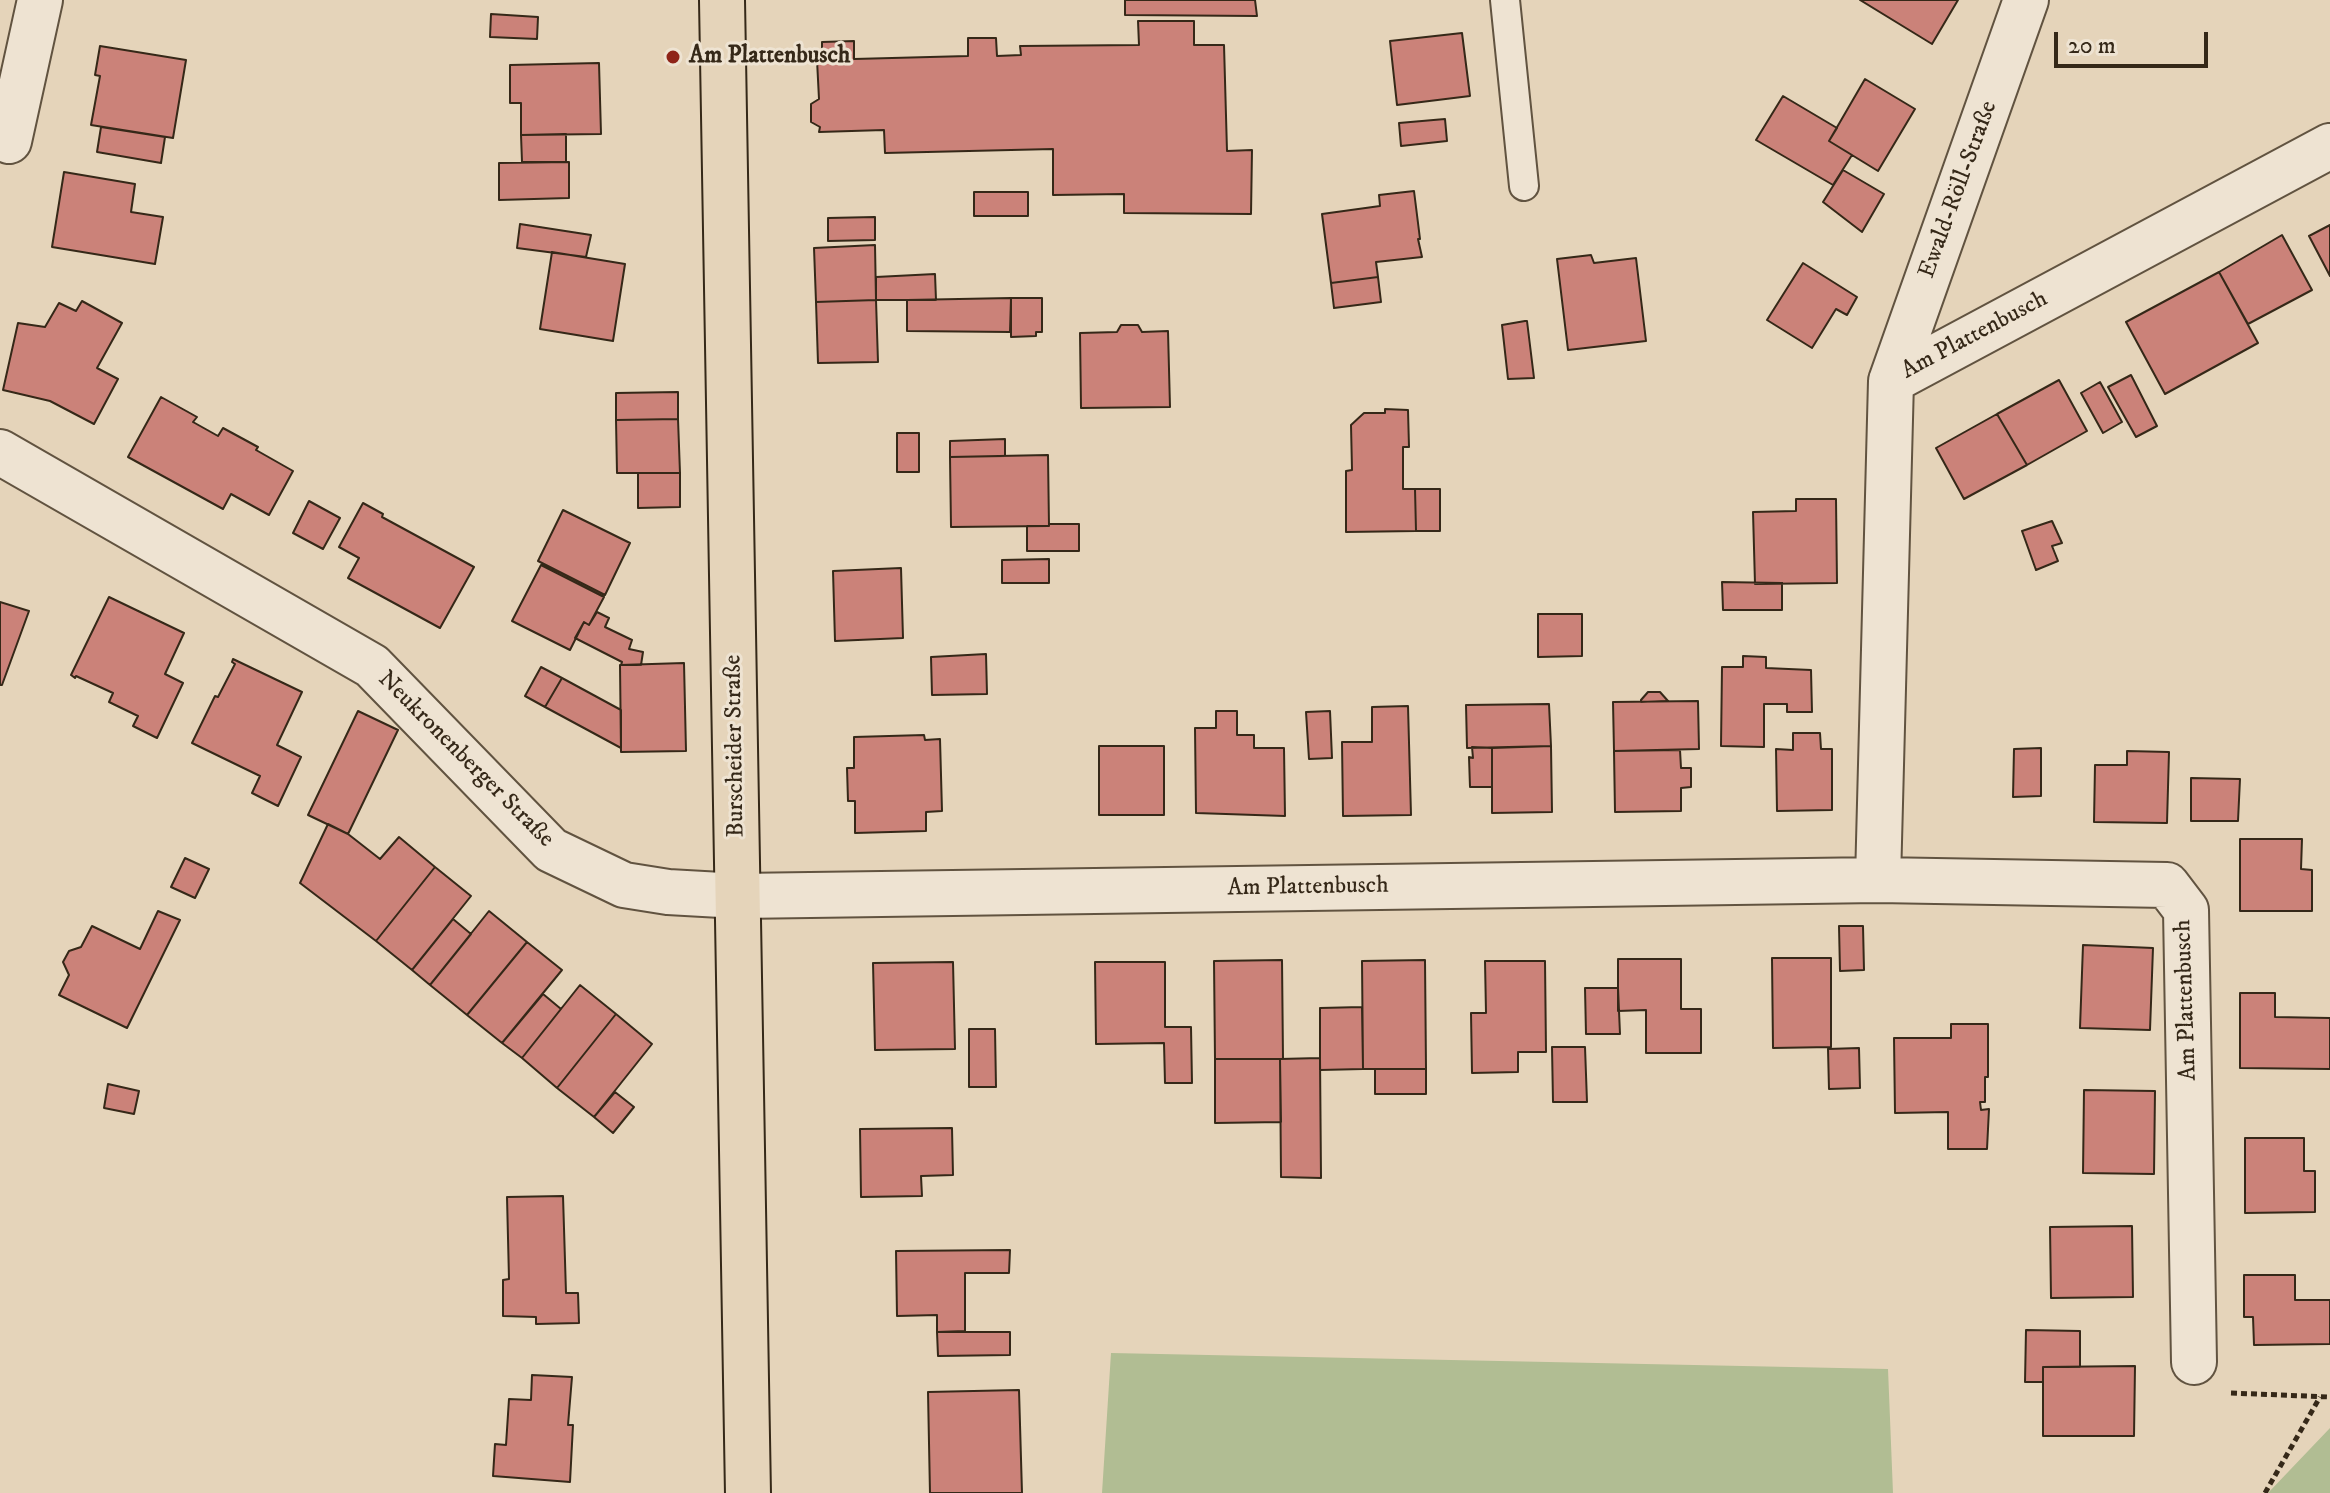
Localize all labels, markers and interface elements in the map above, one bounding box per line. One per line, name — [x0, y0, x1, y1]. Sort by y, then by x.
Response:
scale bar — [2058, 16, 2212, 66]
text: 20 m — [2068, 31, 2116, 61]
place label: Am Plattenbusch — [689, 43, 850, 71]
marker: Am Plattenbusch — [664, 48, 682, 66]
street label: Ewald-Röll-Straße — [1914, 97, 2004, 283]
street label: Am Plattenbusch — [1897, 285, 2053, 387]
street label: Burscheider Straße — [720, 655, 752, 837]
street label: Neukronenberger Straße — [371, 666, 559, 854]
street label: Am Plattenbusch — [1227, 872, 1389, 904]
street label: Am Plattenbusch — [2170, 919, 2204, 1081]

